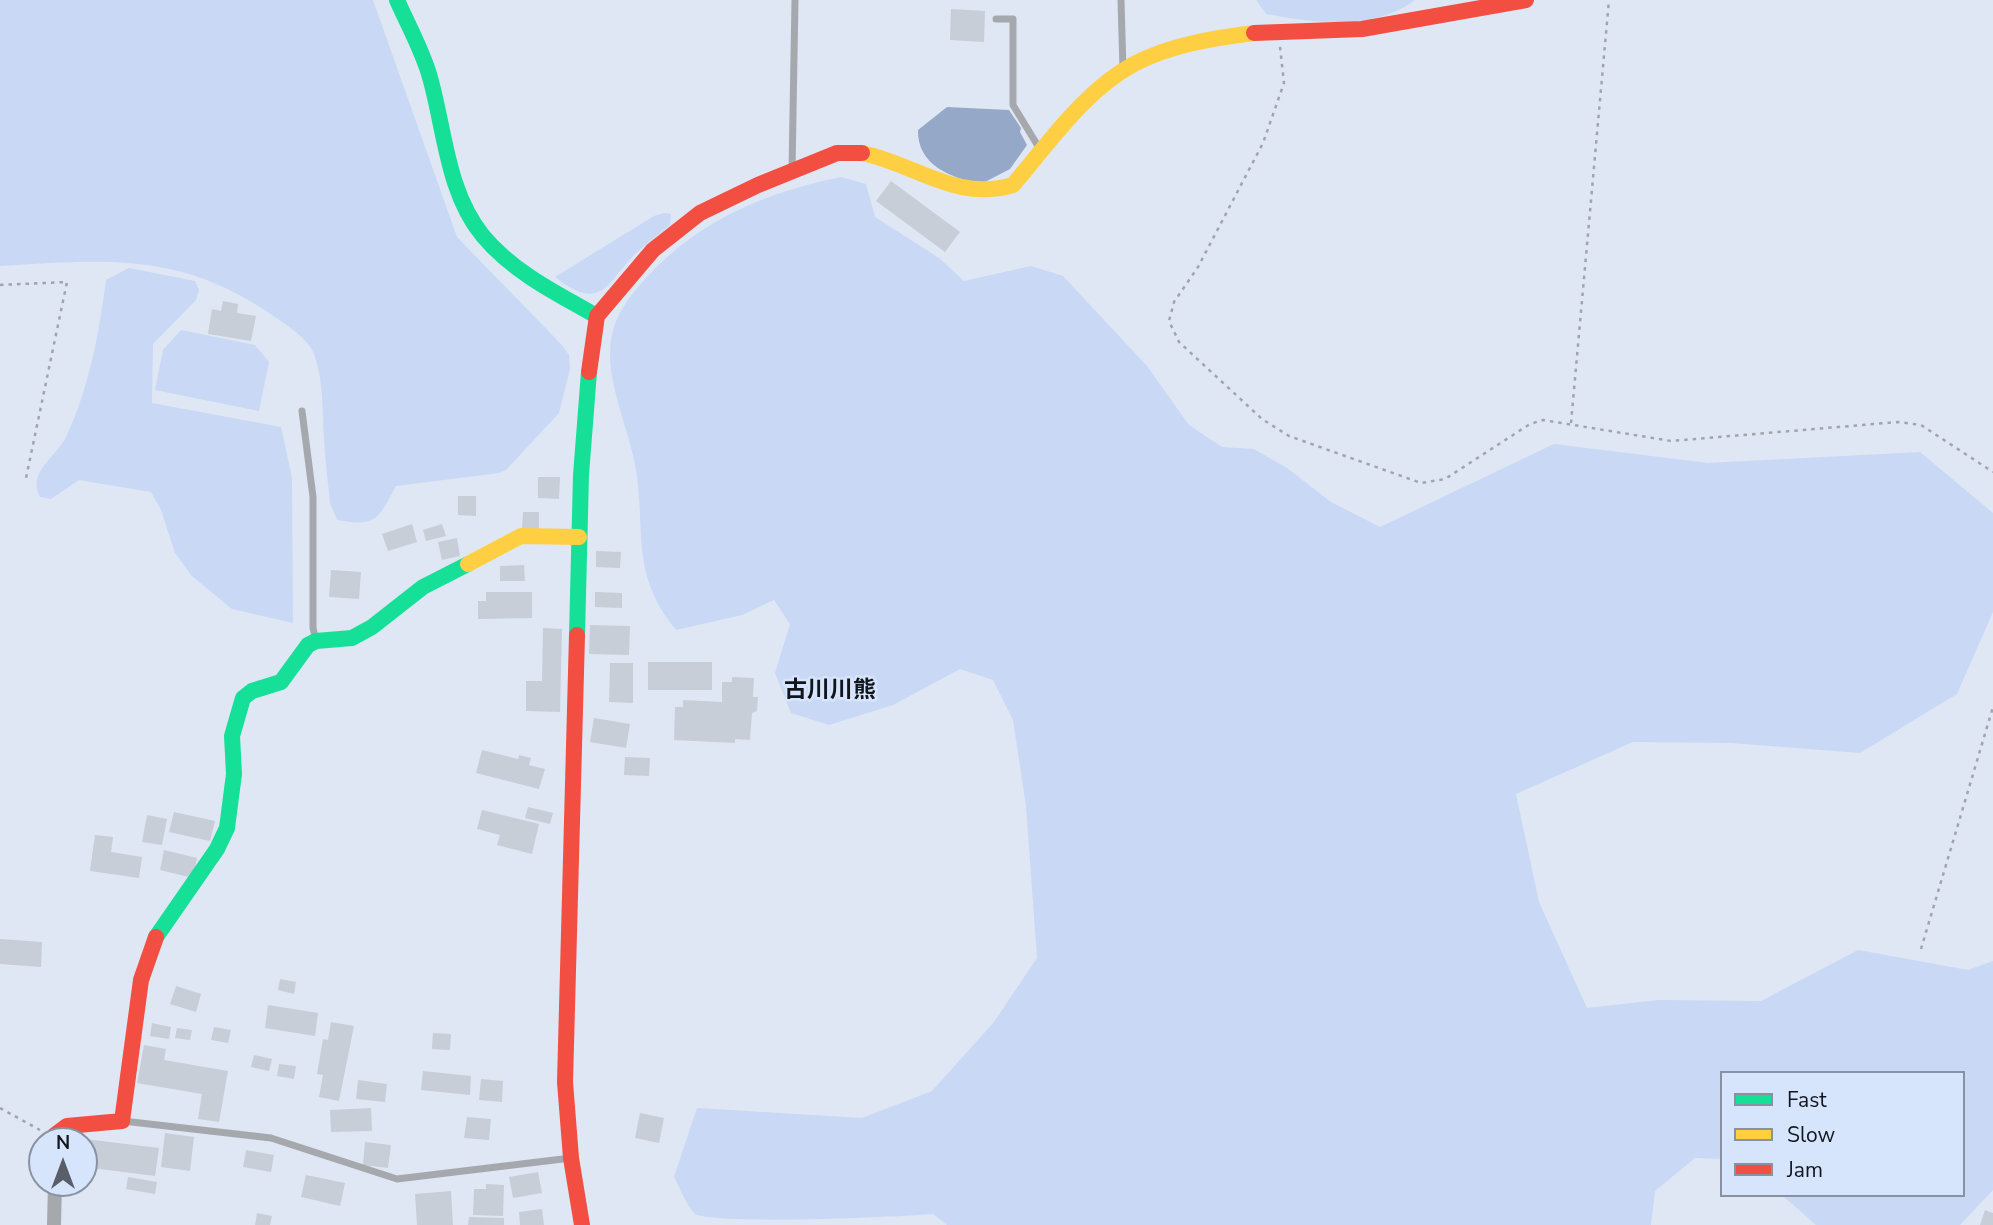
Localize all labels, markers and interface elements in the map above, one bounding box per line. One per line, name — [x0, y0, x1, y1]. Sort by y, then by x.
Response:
district label: 古川川熊 — [784, 677, 876, 705]
legend — [1720, 1071, 1965, 1197]
text: Fast — [1787, 1086, 1827, 1114]
text: Slow — [1787, 1121, 1835, 1149]
north arrow — [28, 1127, 98, 1197]
text: N — [56, 1130, 70, 1156]
text: Jam — [1787, 1156, 1823, 1184]

